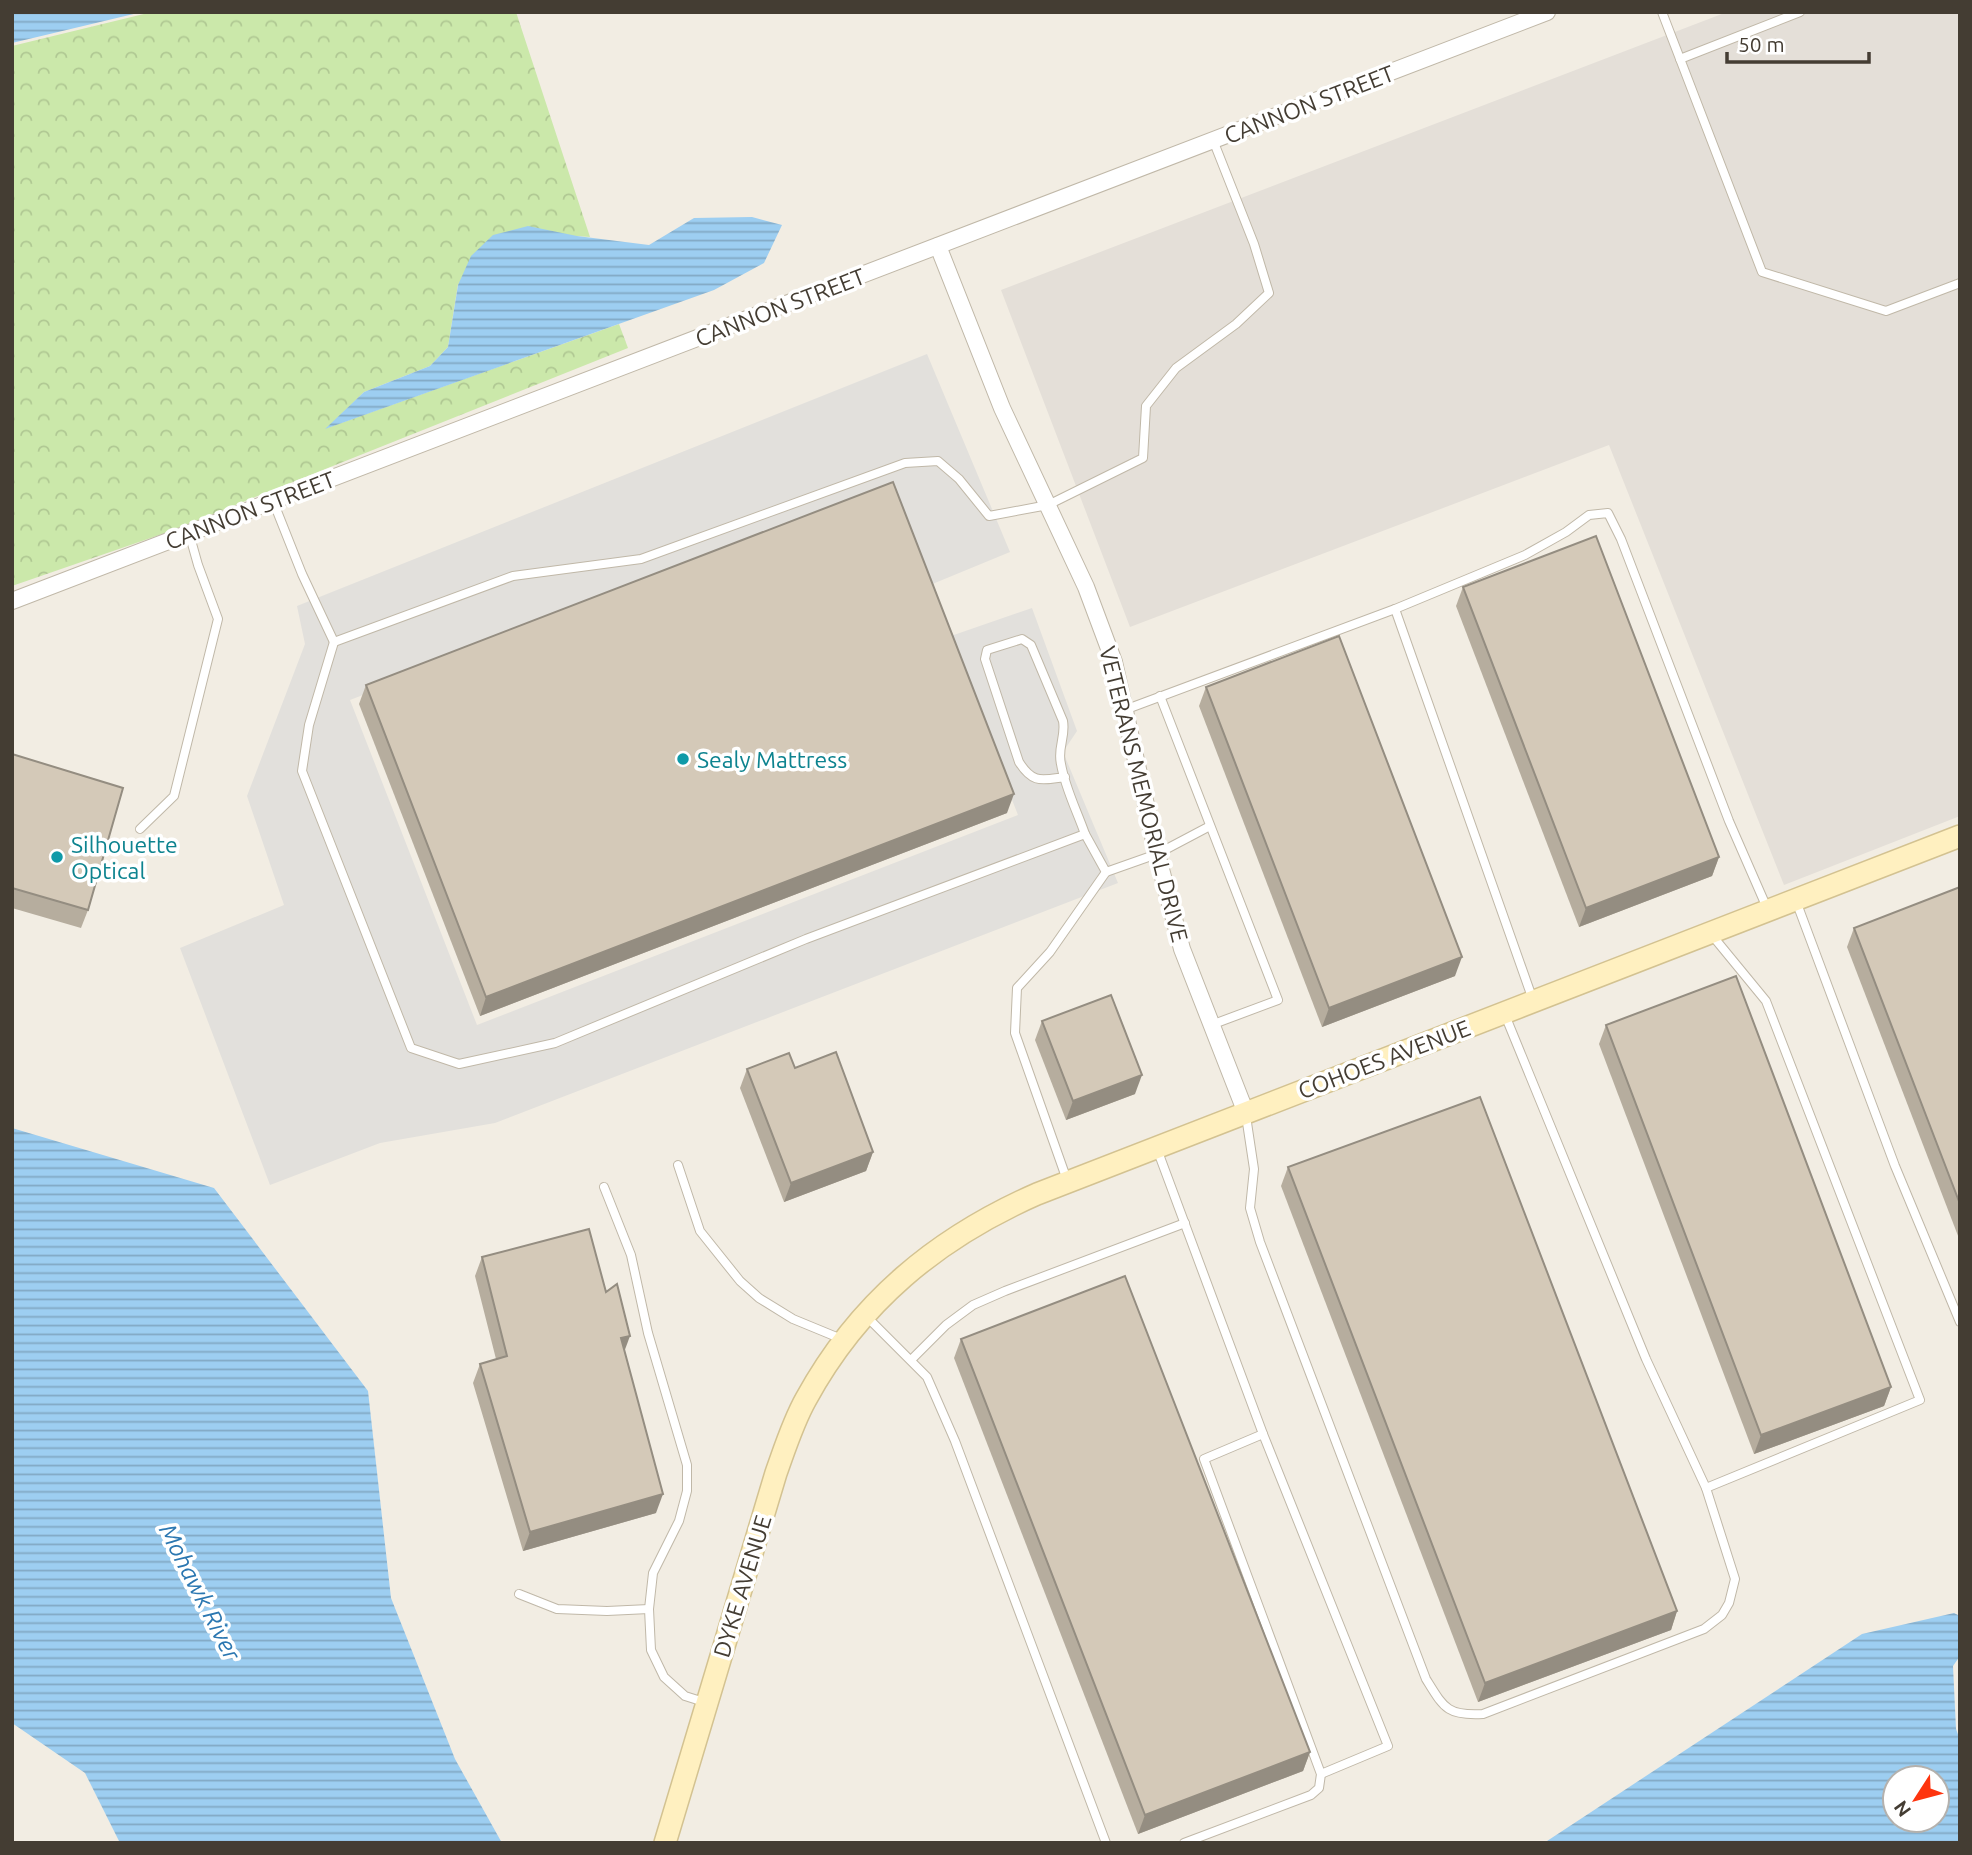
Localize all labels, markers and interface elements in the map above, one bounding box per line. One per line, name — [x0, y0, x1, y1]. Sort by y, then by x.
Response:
scale bar — [1727, 21, 1869, 65]
text: 50 m — [1738, 32, 1785, 56]
street label: CANNON STREET — [1221, 60, 1398, 148]
street label: CANNON STREET — [692, 263, 869, 351]
street label: CANNON STREET — [162, 466, 339, 554]
street label: VETERANS MEMORIAL DRIVE — [1095, 644, 1193, 944]
place label: Sealy Mattress — [697, 747, 847, 772]
marker: Sealy Mattress — [675, 751, 691, 767]
place label: Silhouette Optical — [71, 832, 178, 883]
marker: Silhouette Optical — [49, 849, 65, 865]
street label: COHOES AVENUE — [1295, 1015, 1473, 1103]
street label: DYKE AVENUE — [709, 1512, 775, 1660]
water label: Mohawk River — [154, 1519, 246, 1665]
north arrow — [1881, 1764, 1951, 1834]
text: N — [1889, 1797, 1915, 1821]

